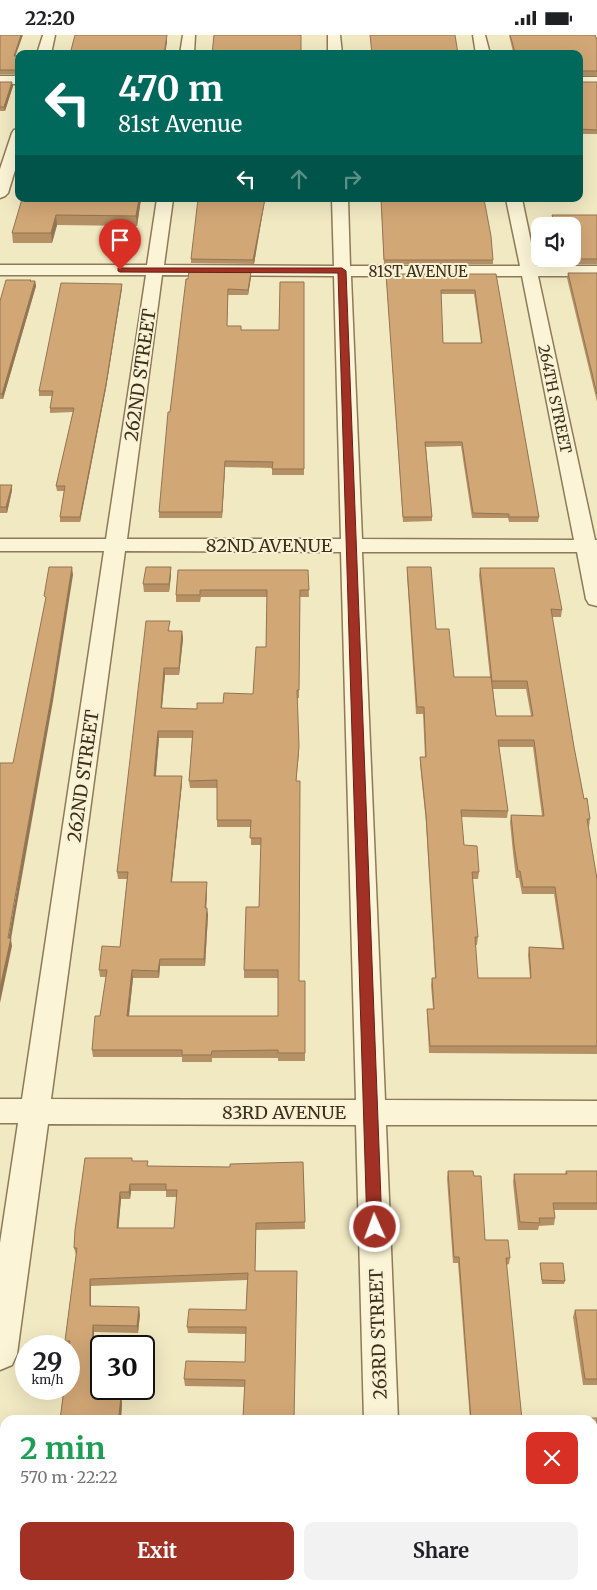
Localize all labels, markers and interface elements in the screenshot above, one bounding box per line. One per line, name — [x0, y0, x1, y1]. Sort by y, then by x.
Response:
text: 22:20 — [25, 6, 75, 30]
text: 470 m — [118, 67, 223, 111]
icon: left — [35, 70, 100, 135]
text: 81st Avenue — [118, 110, 242, 138]
icon: left — [232, 165, 260, 193]
icon: ahead — [285, 165, 313, 193]
icon: right — [338, 165, 366, 193]
map controls — [531, 217, 581, 267]
button: sound — [531, 217, 581, 267]
pin — [99, 219, 141, 270]
icon: arrive — [106, 226, 134, 254]
street label: 81ST AVENUE — [368, 262, 468, 281]
street label: 262ND STREET — [119, 307, 161, 443]
street label: 264TH STREET — [534, 343, 576, 456]
street label: 82ND AVENUE — [206, 534, 333, 557]
street label: 262ND STREET — [62, 708, 104, 844]
street label: 83RD AVENUE — [222, 1101, 346, 1124]
position arrow — [348, 1200, 400, 1252]
street label: 263RD STREET — [364, 1268, 392, 1400]
speed limit sign: 30 — [90, 1335, 155, 1400]
text: 29 — [33, 1345, 62, 1377]
text: km/h — [32, 1372, 63, 1387]
text: 2 min — [20, 1429, 105, 1467]
button: close — [526, 1432, 578, 1484]
text: 570 m · 22:22 — [20, 1467, 117, 1487]
button: Exit — [20, 1522, 294, 1580]
button: Share — [304, 1522, 578, 1580]

